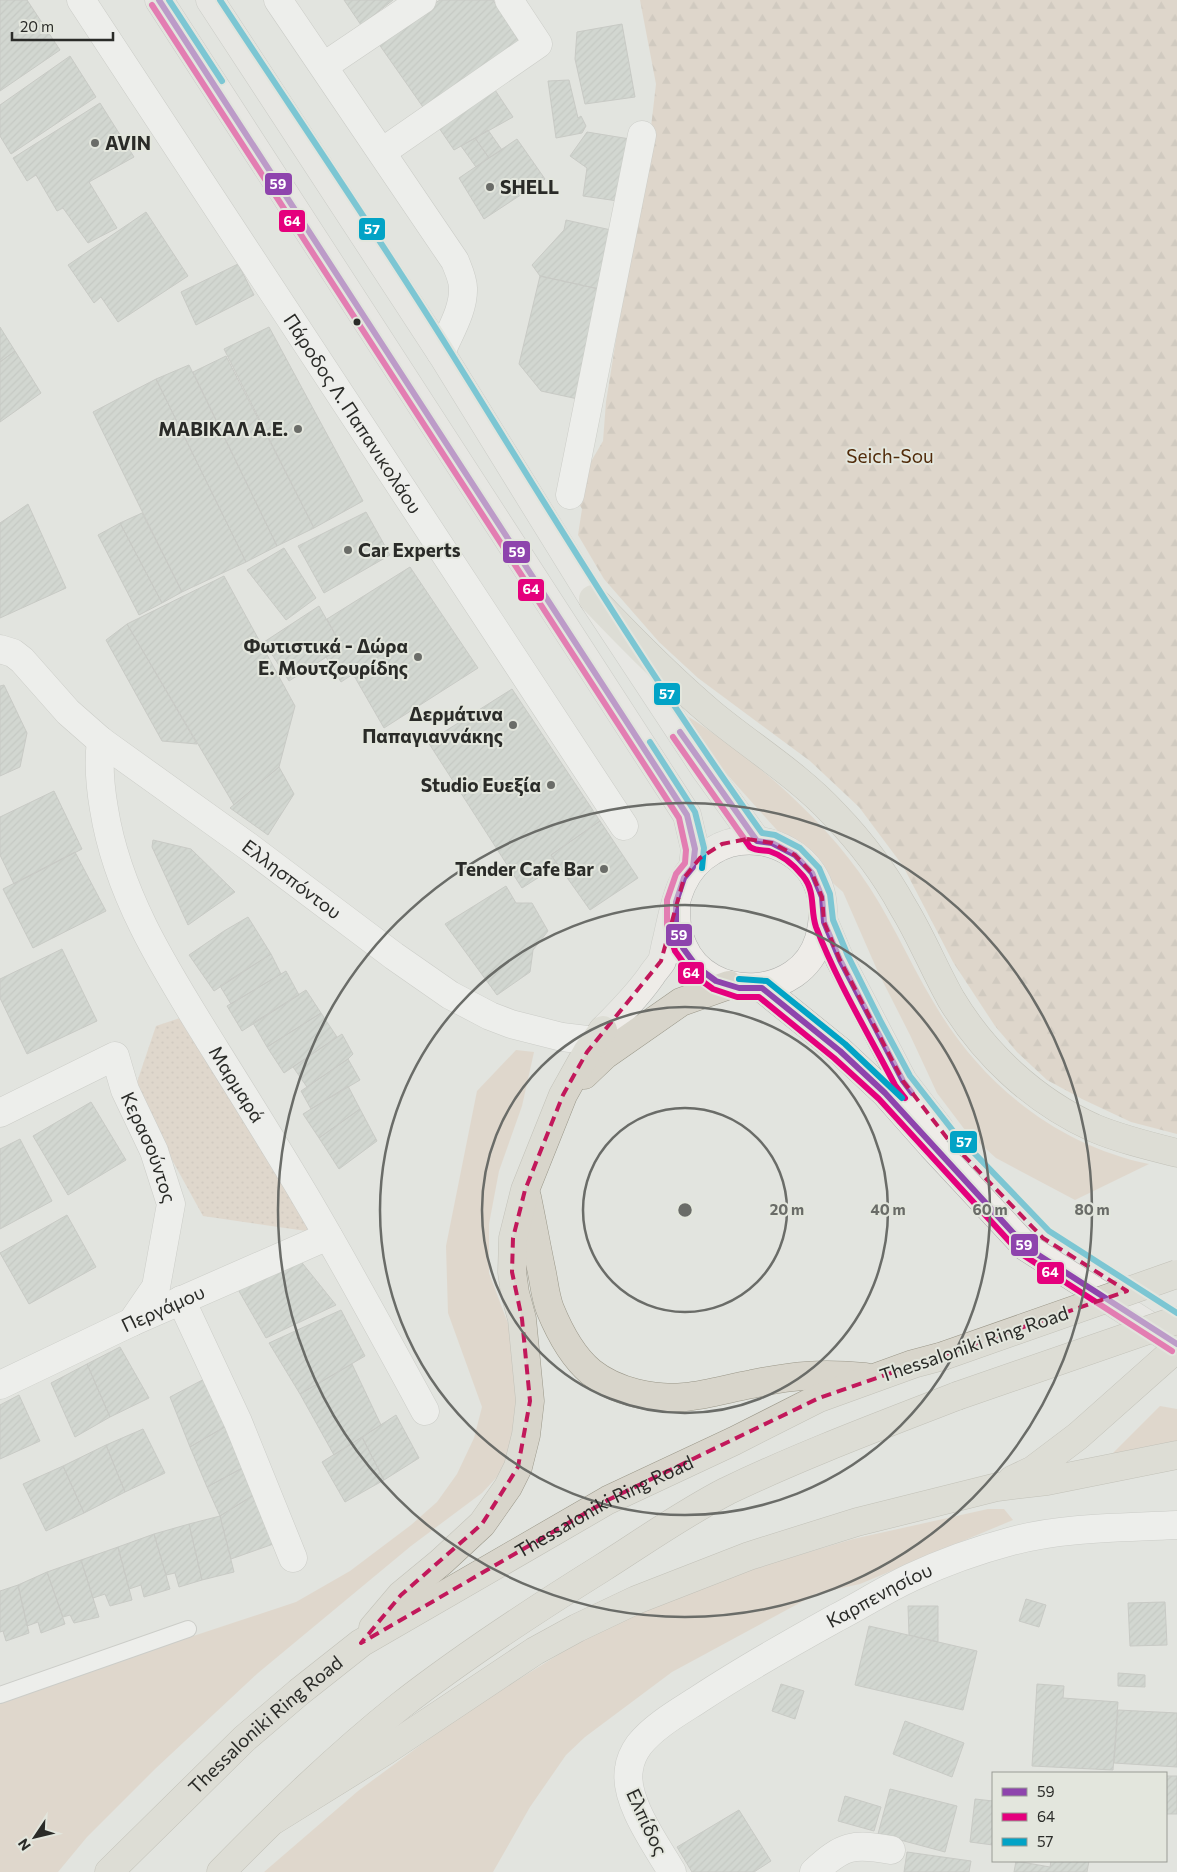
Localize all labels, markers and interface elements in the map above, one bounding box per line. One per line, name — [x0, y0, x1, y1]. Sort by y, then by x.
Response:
scale bar — [12, 10, 114, 42]
text: 20 m — [20, 17, 54, 35]
place label: AVIN — [105, 131, 151, 154]
marker: AVIN — [89, 137, 101, 149]
line badge: 59 — [264, 172, 293, 196]
text: 59 — [270, 175, 287, 192]
place label: SHELL — [500, 175, 559, 198]
marker: SHELL — [484, 181, 496, 193]
line badge: 64 — [278, 209, 306, 233]
text: 64 — [283, 212, 301, 229]
line badge: 57 — [358, 217, 386, 241]
text: 57 — [364, 220, 380, 237]
street label: Πάροδος Λ. Παπανικολάου — [279, 309, 427, 518]
unlabelled marker — [352, 317, 362, 327]
place label: ΜΑΒΙΚΑΛ Α.Ε. — [158, 417, 288, 440]
marker: ΜΑΒΙΚΑΛ Α.Ε. — [292, 423, 304, 435]
park label: Seich-Sou — [846, 444, 934, 467]
place label: Car Experts — [358, 538, 461, 561]
line badge: 59 — [502, 540, 531, 564]
text: 59 — [509, 543, 526, 560]
marker: Car Experts — [342, 544, 354, 556]
line badge: 64 — [517, 578, 545, 602]
text: 64 — [522, 580, 540, 597]
place label: Φωτιστικά - Δώρα Ε. Μουτζουρίδης — [243, 634, 408, 679]
marker: Φωτιστικά - Δώρα Ε. Μουτζουρίδης — [412, 651, 424, 663]
line badge: 57 — [653, 682, 681, 706]
text: 57 — [659, 685, 675, 702]
place label: Δερμάτινα Παπαγιαννάκης — [362, 702, 503, 747]
marker: Δερμάτινα Παπαγιαννάκης — [507, 719, 519, 731]
place label: Studio Ευεξία — [421, 773, 541, 796]
marker: Studio Ευεξία — [545, 779, 557, 791]
street label: Ελλησπόντου — [238, 834, 346, 923]
place label: Tender Cafe Bar — [455, 857, 594, 880]
marker: Tender Cafe Bar — [598, 863, 610, 875]
line badge: 59 — [665, 923, 693, 947]
text: 59 — [671, 926, 688, 943]
line badge: 64 — [677, 961, 705, 985]
text: 64 — [682, 964, 700, 981]
street label: Μαρμαρά — [205, 1041, 270, 1127]
street label: Κερασούντος — [117, 1088, 182, 1205]
line badge: 57 — [949, 1130, 978, 1154]
text: 57 — [956, 1133, 972, 1150]
text: 20 m — [770, 1200, 804, 1218]
text: 40 m — [870, 1200, 906, 1218]
text: 60 m — [972, 1200, 1008, 1218]
text: 80 m — [1074, 1200, 1110, 1218]
centre of rings — [676, 1201, 694, 1219]
line badge: 59 — [1010, 1233, 1039, 1257]
text: 59 — [1016, 1236, 1033, 1253]
line badge: 64 — [1036, 1261, 1065, 1285]
text: 64 — [1041, 1263, 1059, 1280]
street label: Περγάμου — [117, 1280, 208, 1336]
street label: Thessaloniki Ring Road — [877, 1300, 1071, 1387]
street label: Thessaloniki Ring Road — [511, 1450, 697, 1562]
street label: Καρπενησίου — [822, 1558, 935, 1632]
street label: Thessaloniki Ring Road — [183, 1650, 347, 1798]
legend — [992, 1772, 1167, 1862]
text: 59 — [1037, 1782, 1055, 1800]
street label: Ελπίδος — [622, 1785, 673, 1859]
text: 64 — [1037, 1807, 1055, 1825]
north arrow — [10, 1812, 60, 1862]
text: 57 — [1037, 1832, 1054, 1850]
text: N — [14, 1836, 34, 1854]

